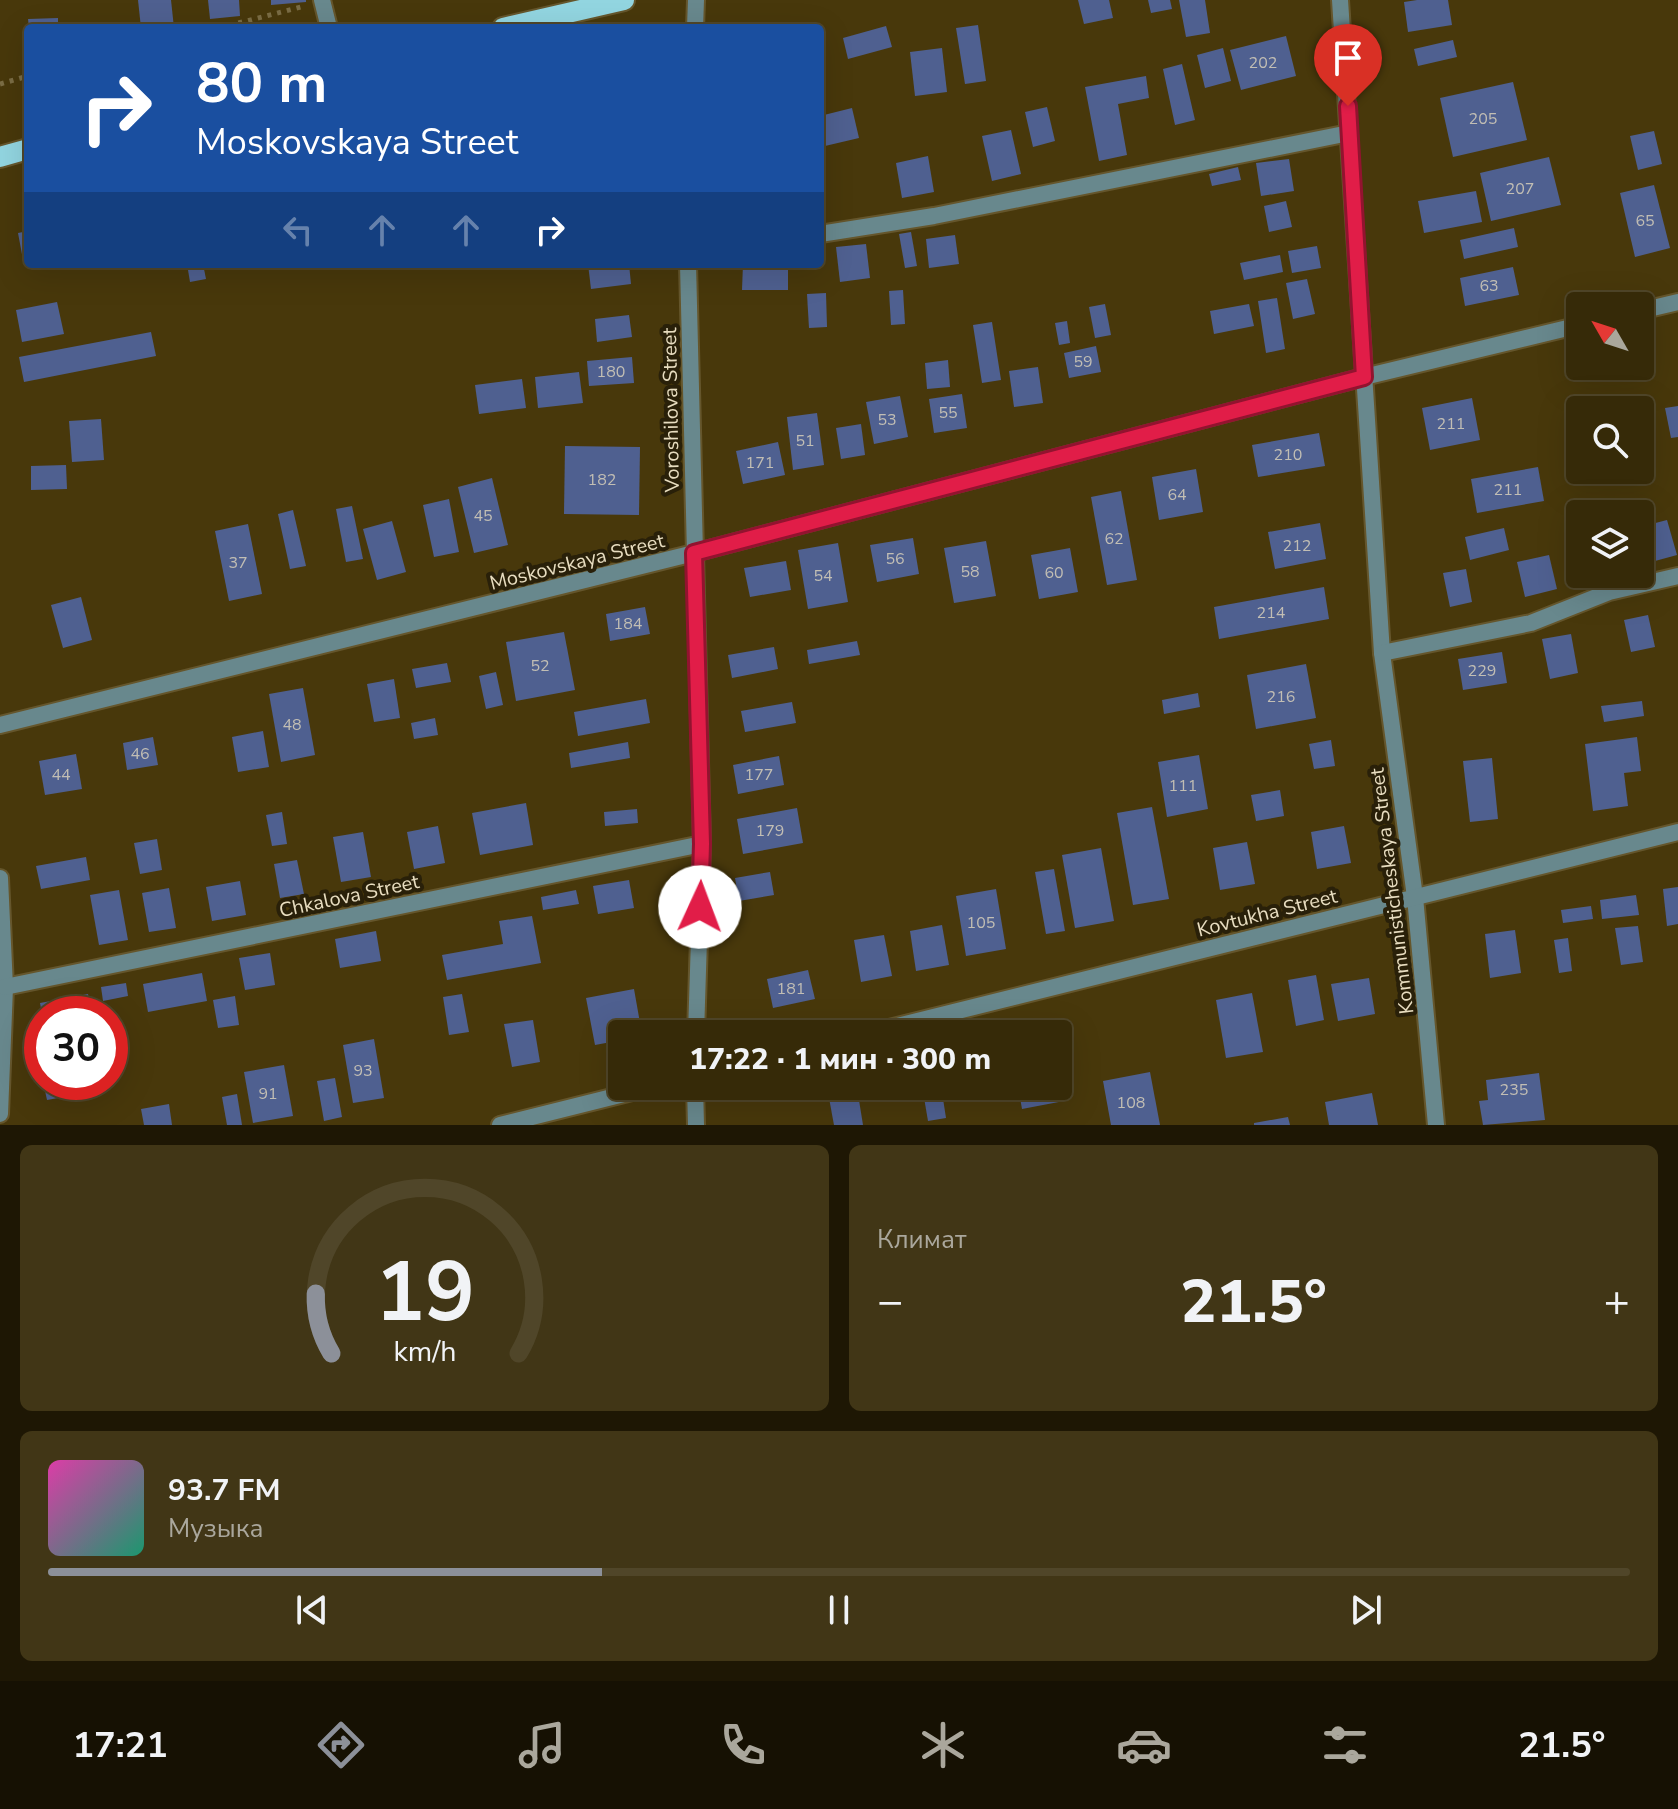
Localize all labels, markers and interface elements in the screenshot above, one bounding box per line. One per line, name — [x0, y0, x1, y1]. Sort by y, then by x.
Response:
pin — [1314, 24, 1382, 106]
icon: arrive — [1326, 36, 1370, 80]
text: 80 m — [196, 45, 327, 122]
house number: 202 — [1249, 52, 1277, 74]
icon: right — [64, 56, 168, 160]
house number: 205 — [1469, 108, 1497, 130]
text: Moskovskaya Street — [196, 118, 518, 167]
house number: 207 — [1506, 178, 1534, 200]
icon: left — [276, 208, 320, 252]
icon: ahead — [360, 208, 404, 252]
icon: ahead — [444, 208, 488, 252]
icon: right — [528, 208, 572, 252]
house number: 65 — [1635, 210, 1655, 232]
house number: 63 — [1479, 275, 1499, 297]
north arrow — [1566, 292, 1654, 380]
map controls — [1566, 292, 1654, 588]
street label: Voroshilova Street — [656, 326, 686, 494]
house number: 59 — [1073, 351, 1093, 373]
house number: 180 — [597, 361, 625, 383]
button: search — [1566, 396, 1654, 484]
house number: 55 — [938, 402, 958, 424]
house number: 53 — [877, 409, 897, 431]
house number: 211 — [1437, 413, 1465, 435]
house number: 51 — [795, 430, 815, 452]
house number: 210 — [1274, 444, 1302, 466]
house number: 171 — [746, 452, 774, 474]
house number: 182 — [588, 469, 616, 491]
house number: 211 — [1494, 479, 1522, 501]
house number: 64 — [1167, 484, 1187, 506]
button: layers — [1566, 500, 1654, 588]
house number: 45 — [473, 505, 493, 527]
street label: Moskovskaya Street — [487, 527, 668, 597]
house number: 62 — [1104, 528, 1124, 550]
house number: 212 — [1283, 535, 1311, 557]
house number: 56 — [885, 548, 905, 570]
house number: 37 — [228, 552, 248, 574]
house number: 58 — [960, 561, 980, 583]
house number: 60 — [1044, 562, 1064, 584]
house number: 54 — [813, 565, 833, 587]
house number: 214 — [1257, 602, 1286, 624]
house number: 184 — [614, 613, 643, 635]
house number: 52 — [530, 655, 550, 677]
house number: 229 — [1468, 660, 1496, 682]
house number: 216 — [1267, 686, 1295, 708]
house number: 48 — [282, 714, 302, 736]
house number: 46 — [130, 743, 150, 765]
house number: 44 — [51, 764, 71, 786]
house number: 177 — [745, 764, 773, 786]
street label: Kommunisticheskaya Street — [1363, 765, 1420, 1016]
house number: 111 — [1169, 775, 1197, 797]
house number: 179 — [756, 820, 784, 842]
position arrow — [658, 865, 742, 949]
street label: Chkalova Street — [276, 868, 422, 924]
street label: Kovtukha Street — [1194, 882, 1341, 943]
house number: 105 — [967, 912, 995, 934]
house number: 181 — [777, 978, 805, 1000]
speed limit sign: 30 — [24, 996, 128, 1100]
text: 17:22 · 1 мин · 300 m — [689, 1039, 991, 1080]
house number: 93 — [353, 1060, 373, 1082]
house number: 235 — [1500, 1079, 1528, 1101]
house number: 91 — [258, 1083, 278, 1105]
house number: 108 — [1117, 1092, 1145, 1114]
text: Климат — [877, 1222, 966, 1257]
text: 19 — [375, 1236, 474, 1349]
text: 21.5° — [1180, 1261, 1327, 1343]
text: − — [877, 1272, 903, 1332]
text: + — [1604, 1272, 1630, 1332]
text: km/h — [393, 1332, 456, 1371]
text: 93.7 FM — [168, 1470, 280, 1511]
text: Музыка — [168, 1511, 263, 1546]
icon: previous — [290, 1588, 334, 1632]
icon: pause — [817, 1588, 861, 1632]
icon: next — [1344, 1588, 1388, 1632]
icon: directions — [313, 1717, 369, 1773]
icon: music — [514, 1717, 570, 1773]
icon: phone — [715, 1717, 771, 1773]
icon: climate — [915, 1717, 971, 1773]
icon: car — [1116, 1717, 1172, 1773]
icon: filters — [1317, 1717, 1373, 1773]
text: 17:21 — [72, 1721, 168, 1770]
text: 21.5° — [1518, 1721, 1606, 1770]

